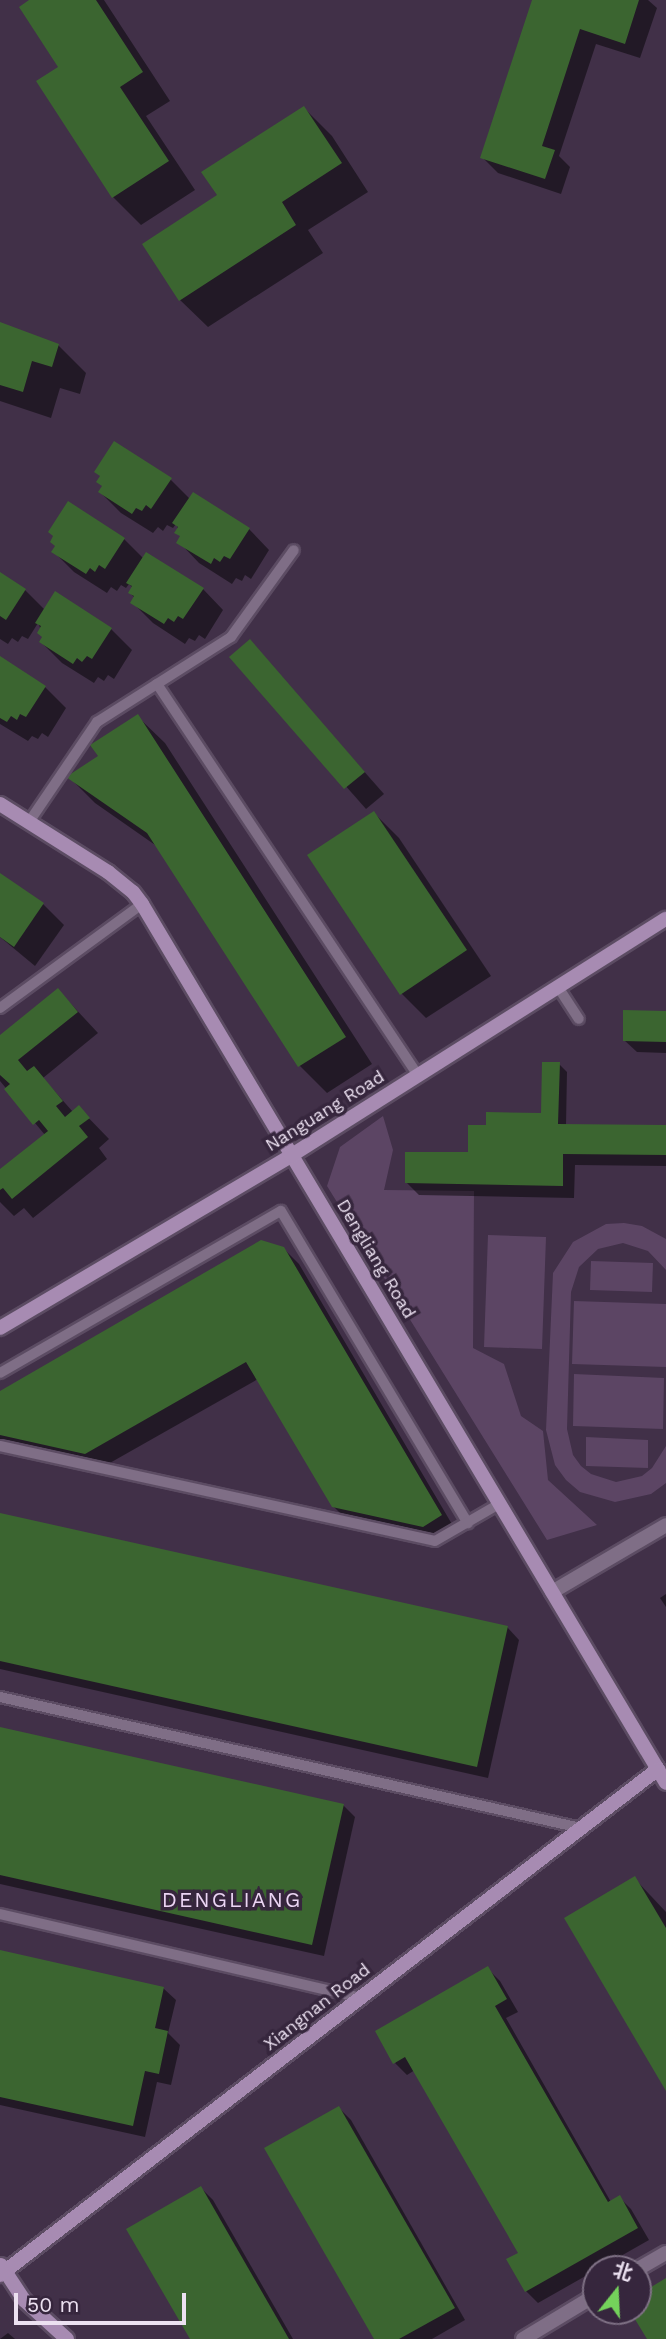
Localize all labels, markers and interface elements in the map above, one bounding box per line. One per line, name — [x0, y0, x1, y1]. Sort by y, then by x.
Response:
street label: Nanguang Road — [262, 1066, 388, 1156]
street label: Dengliang Road — [332, 1195, 420, 1323]
district label: DENGLIANG — [163, 1887, 301, 1913]
street label: Xiangnan Road — [260, 1959, 374, 2055]
north arrow — [582, 2255, 652, 2325]
text: 北 — [610, 2258, 636, 2285]
scale bar — [18, 2280, 189, 2324]
text: 50 m — [27, 2292, 79, 2317]

